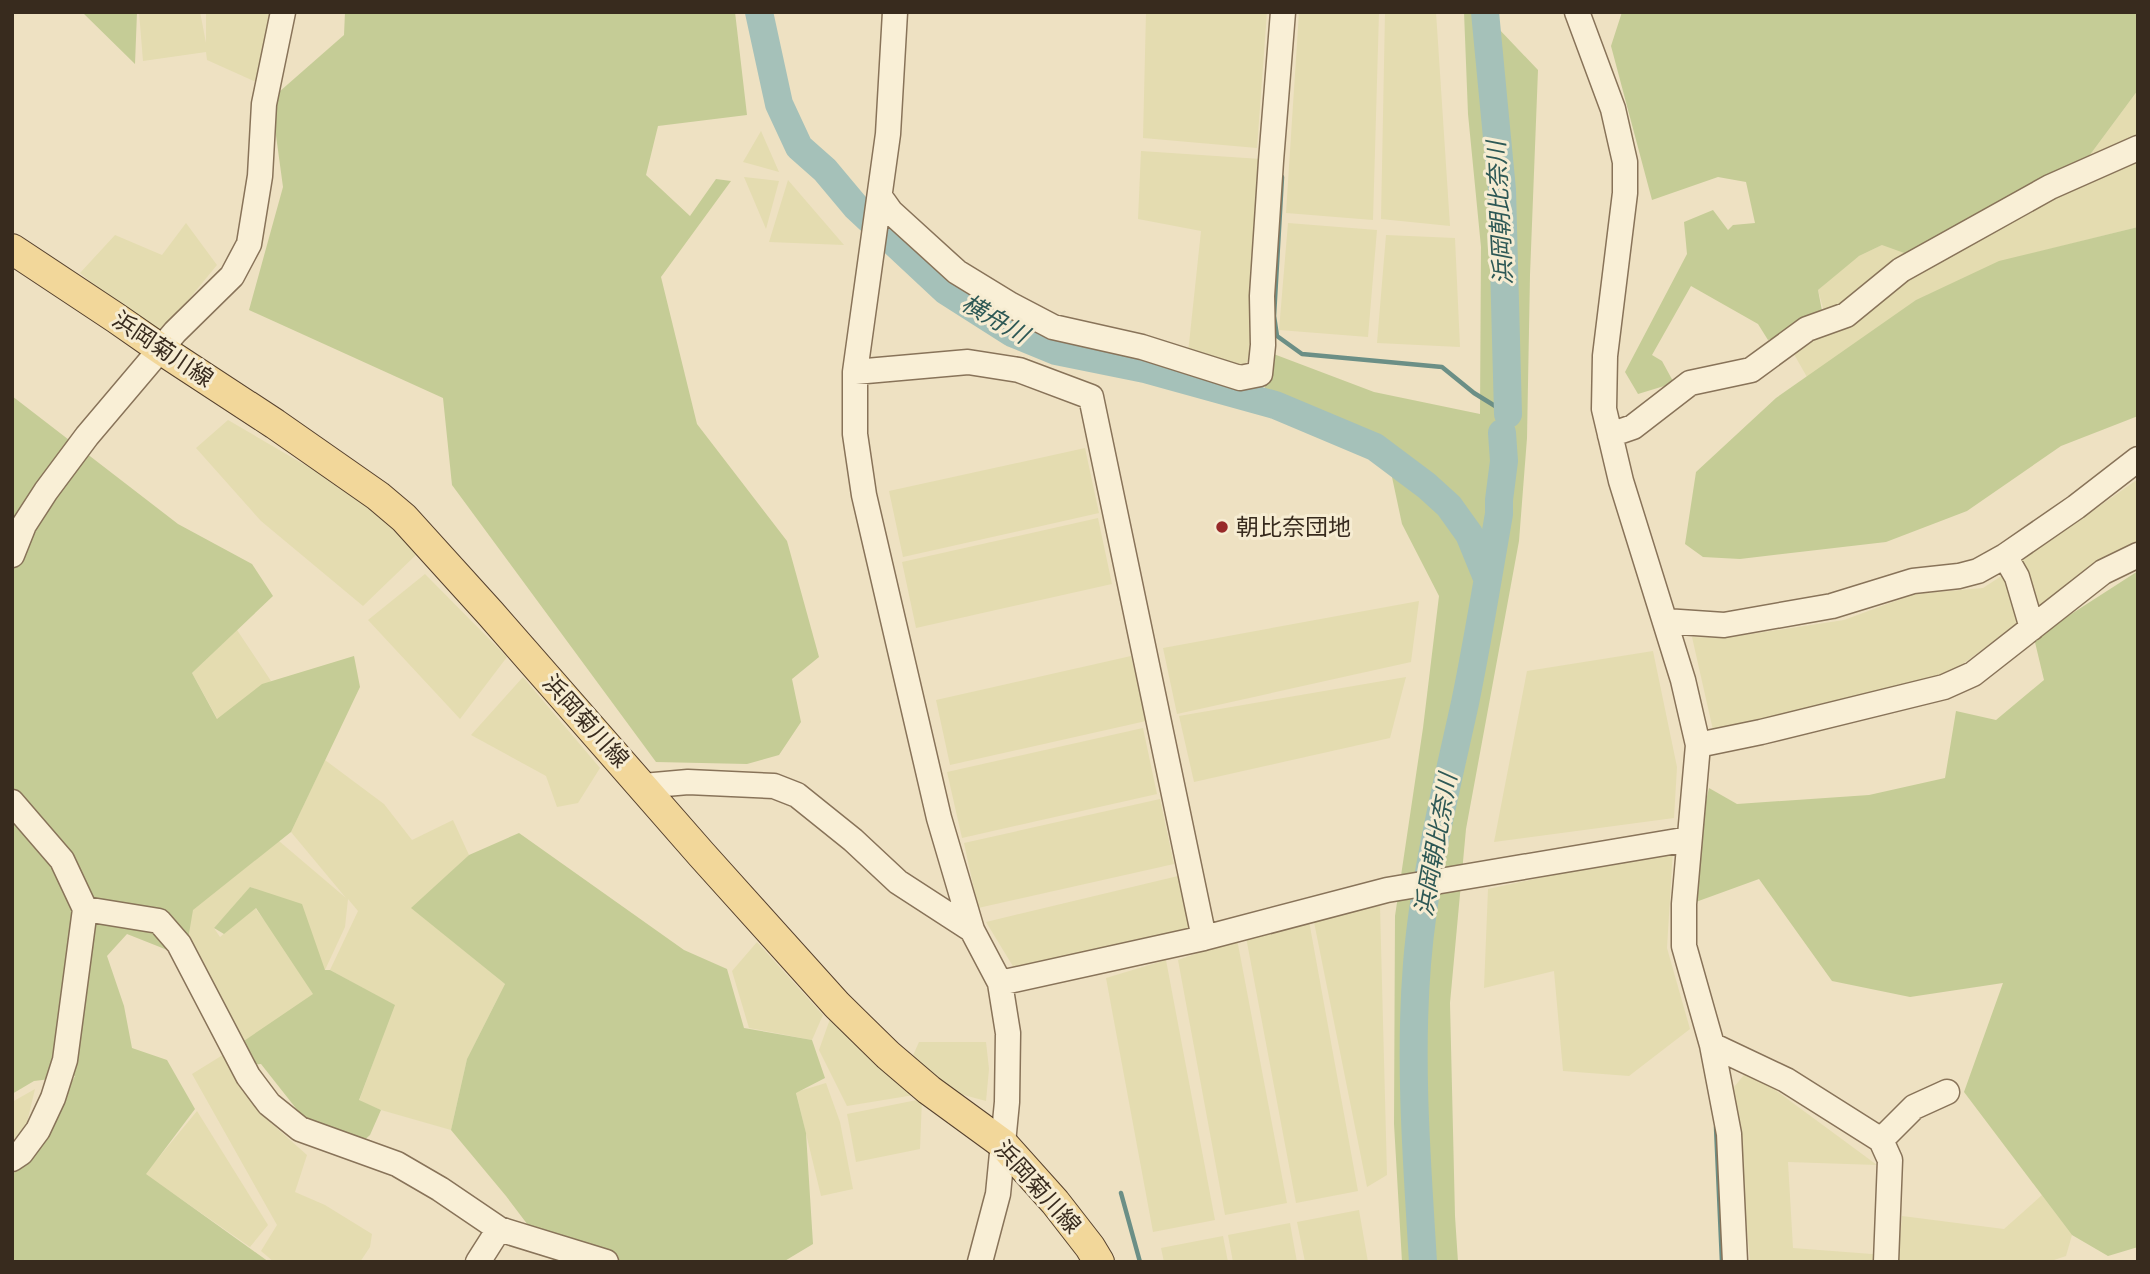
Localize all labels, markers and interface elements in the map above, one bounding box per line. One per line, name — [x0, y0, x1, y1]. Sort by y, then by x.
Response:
water label: 浜岡朝比奈川 — [1482, 137, 1518, 286]
water label: 横舟川 — [957, 289, 1036, 351]
street label: 浜岡菊川線 — [108, 305, 218, 393]
place label: 朝比奈団地 — [1236, 513, 1351, 541]
marker: 朝比奈団地 — [1214, 519, 1230, 535]
street label: 浜岡菊川線 — [537, 669, 635, 773]
water label: 浜岡朝比奈川 — [1410, 769, 1463, 918]
street label: 浜岡菊川線 — [989, 1135, 1087, 1239]

